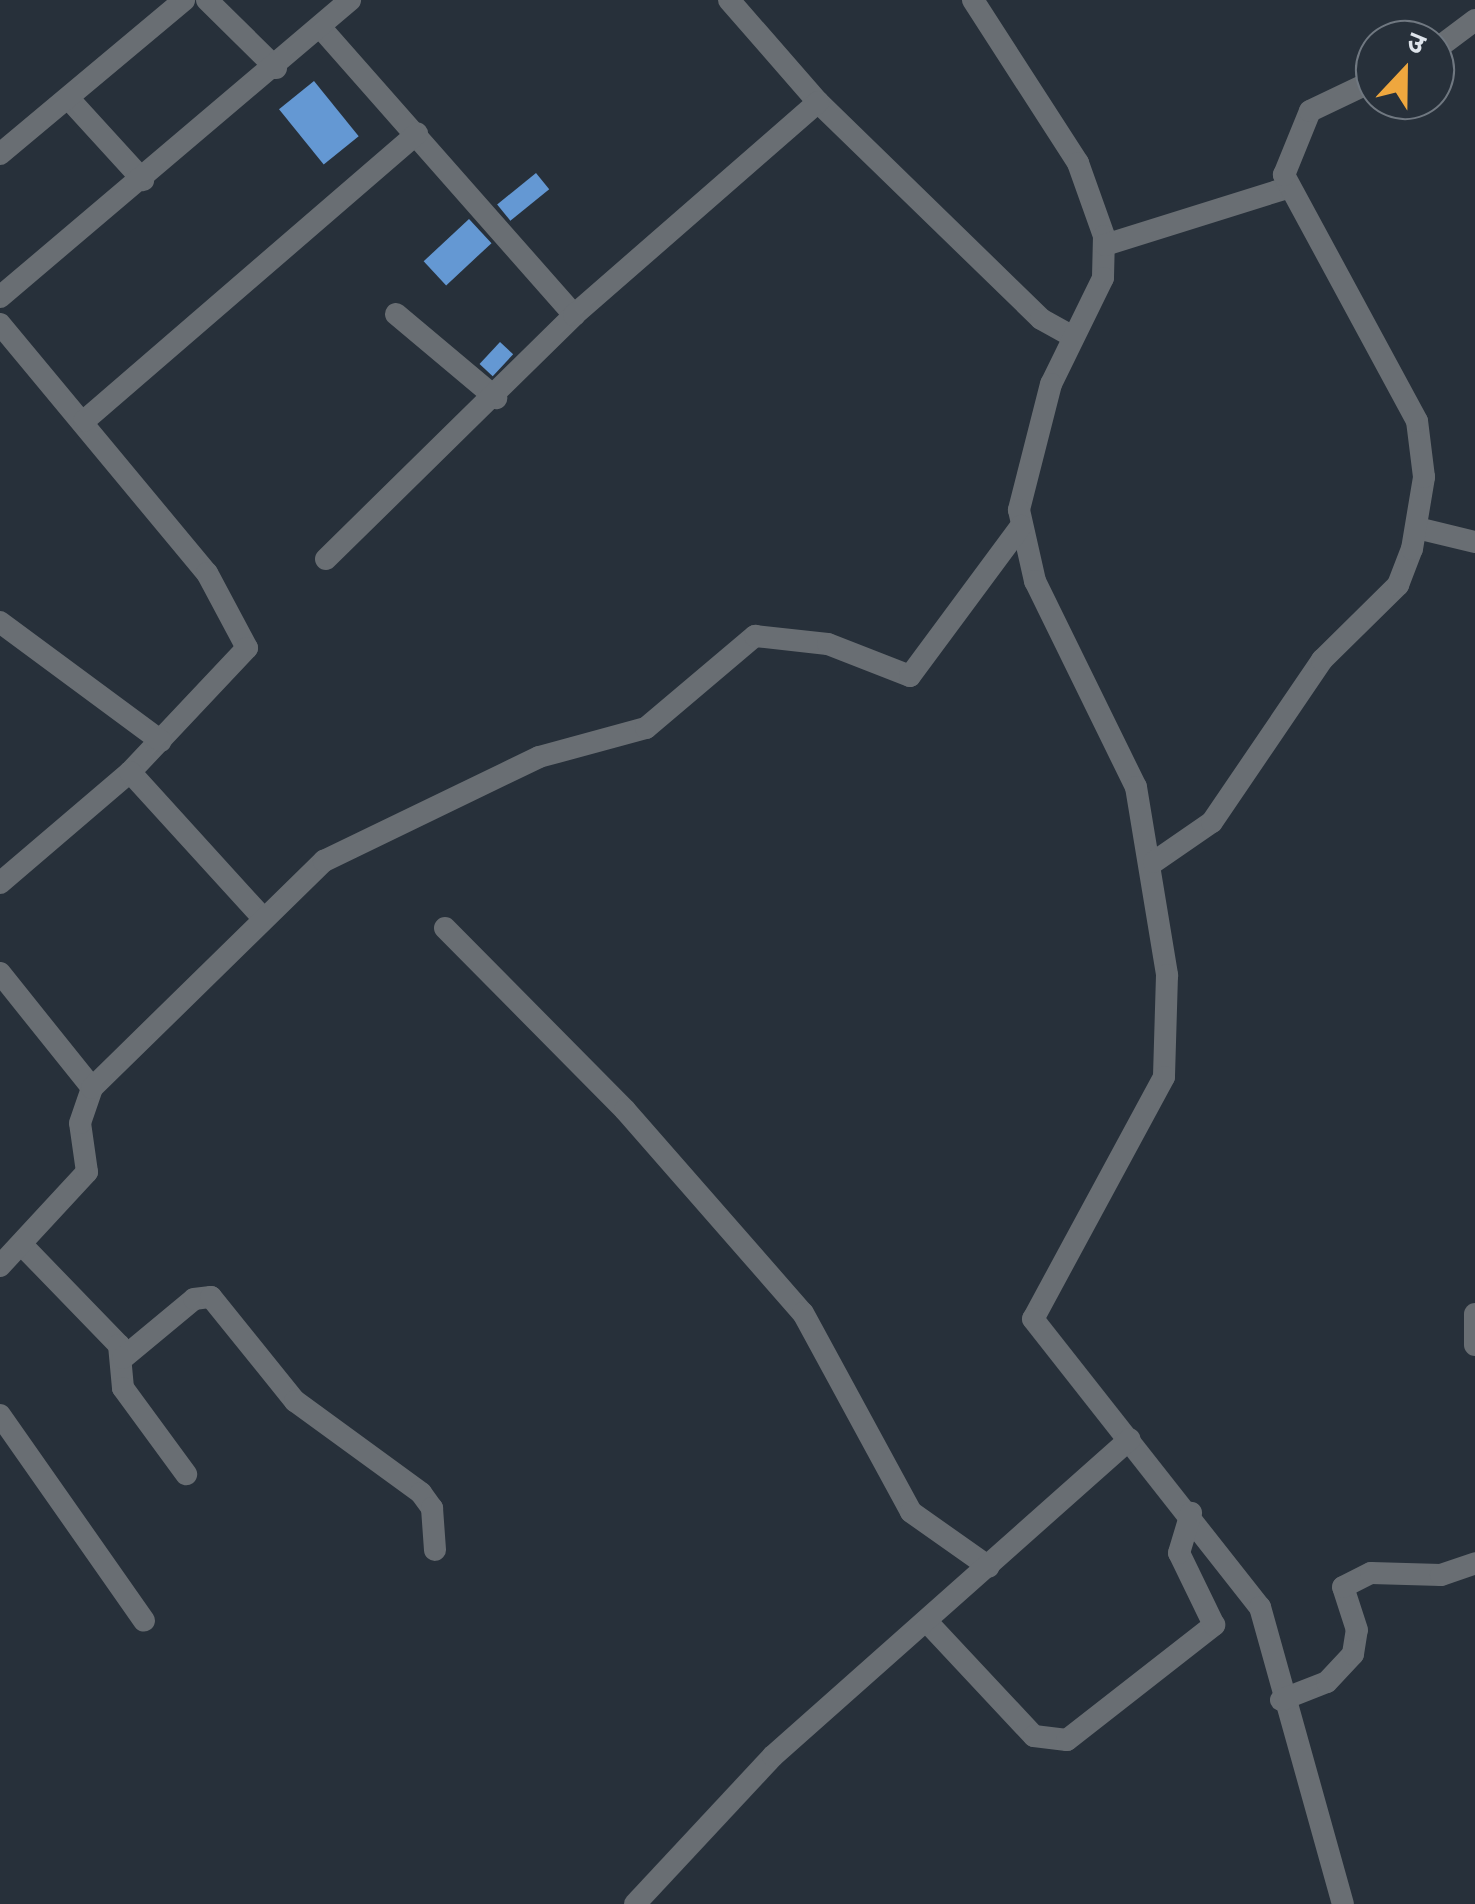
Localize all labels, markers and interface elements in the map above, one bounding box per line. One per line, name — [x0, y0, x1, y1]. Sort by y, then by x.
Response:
north arrow — [1355, 20, 1455, 120]
text: उ — [1403, 28, 1428, 60]

